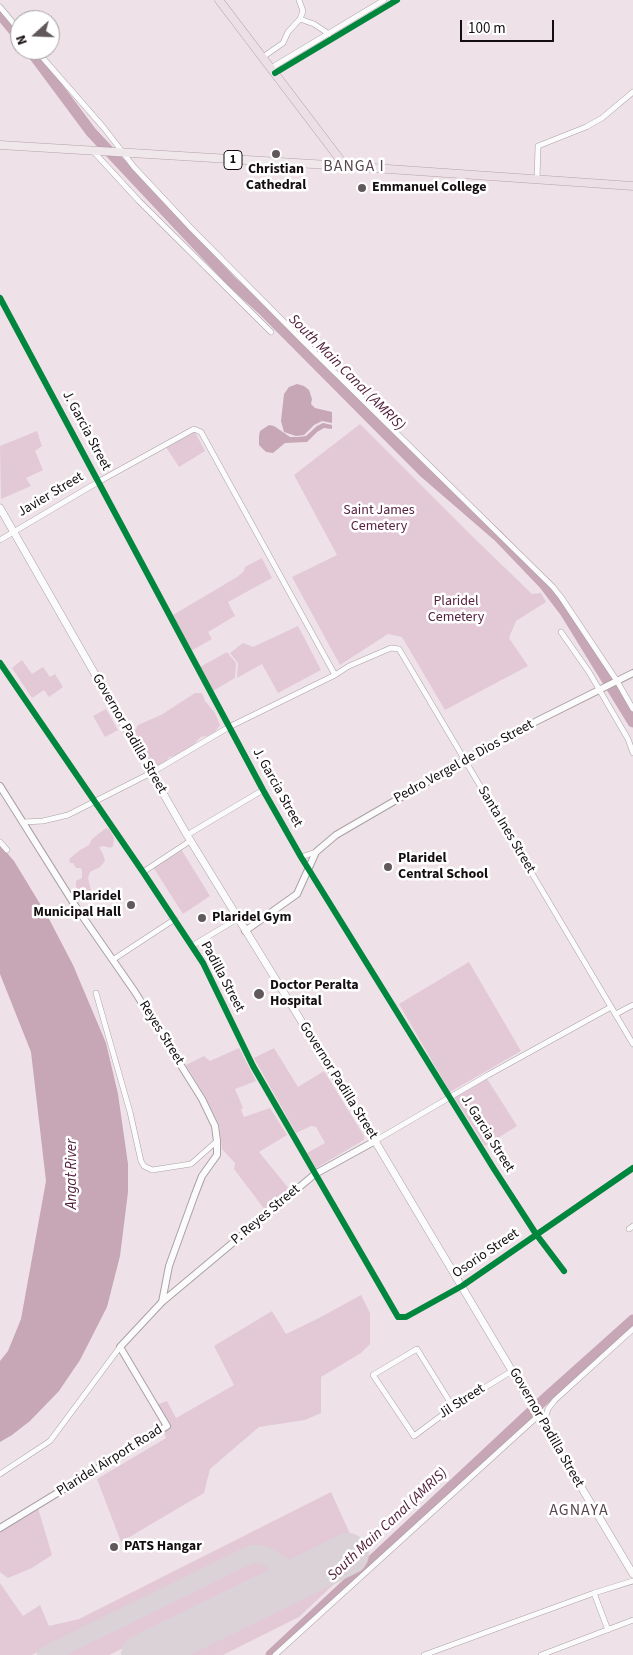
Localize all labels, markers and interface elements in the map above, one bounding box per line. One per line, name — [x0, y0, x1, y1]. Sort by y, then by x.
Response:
north arrow — [10, 10, 60, 60]
scale bar — [463, 10, 557, 42]
text: 100 m — [468, 18, 506, 39]
text: N — [11, 32, 33, 48]
marker: Christian Cathedral — [270, 148, 282, 160]
road number: 1 — [224, 150, 242, 170]
district label: BANGA I — [322, 157, 386, 177]
place label: Christian Cathedral — [246, 162, 306, 194]
place label: Emmanuel College — [372, 180, 487, 196]
marker: Emmanuel College — [356, 182, 368, 194]
water label: South Main Canal (AMRIS) — [284, 311, 408, 435]
street label: J. Garcia Street — [58, 388, 114, 474]
street label: Javier Street — [15, 469, 87, 521]
park label: Saint James Cemetery — [343, 503, 415, 536]
park label: Plaridel Cemetery — [428, 594, 484, 626]
street label: Governor Padilla Street — [88, 671, 170, 797]
street label: Pedro Vergel de Dios Street — [391, 717, 537, 807]
street label: J. Garcia Street — [248, 746, 306, 830]
street label: Santa Ines Street — [473, 783, 539, 877]
place label: Plaridel Central School — [398, 851, 488, 884]
marker: Plaridel Central School — [382, 861, 394, 873]
place label: Plaridel Municipal Hall — [33, 889, 121, 922]
marker: Plaridel Municipal Hall — [125, 899, 137, 911]
place label: Plaridel Gym — [212, 910, 291, 926]
marker: Plaridel Gym — [196, 912, 208, 924]
street label: Padilla Street — [196, 939, 248, 1015]
place label: Doctor Peralta Hospital — [270, 978, 359, 1010]
marker: Doctor Peralta Hospital — [252, 987, 266, 1001]
street label: Reyes Street — [135, 998, 187, 1068]
street label: Governor Padilla Street — [295, 1019, 381, 1143]
street label: J. Garcia Street — [457, 1092, 517, 1176]
water label: Angat River — [64, 1139, 82, 1209]
street label: P. Reyes Street — [228, 1181, 304, 1249]
street label: Osorio Street — [450, 1226, 522, 1282]
street label: Governor Padilla Street — [505, 1365, 587, 1491]
street label: Jil Street — [436, 1381, 488, 1423]
street label: Plaridel Airport Road — [54, 1422, 166, 1500]
water label: South Main Canal (AMRIS) — [324, 1465, 452, 1585]
district label: AGNAYA — [549, 1501, 609, 1521]
place label: PATS Hangar — [124, 1539, 202, 1555]
marker: PATS Hangar — [108, 1541, 120, 1553]

